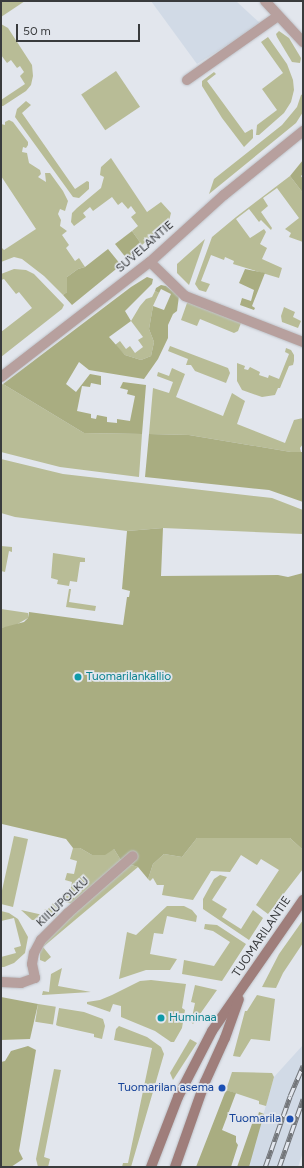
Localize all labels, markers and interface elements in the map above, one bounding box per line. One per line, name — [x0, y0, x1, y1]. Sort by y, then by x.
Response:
scale bar — [18, 16, 142, 42]
text: 50 m — [23, 24, 51, 38]
street label: SUVELANTIE — [113, 218, 177, 276]
place label: Tuomarilankallio — [86, 670, 171, 684]
marker: Tuomarilankallio — [73, 672, 83, 682]
street label: KIILUPOLKU — [34, 874, 92, 930]
street label: TUOMARILANTIE — [230, 894, 294, 980]
place label: Huminaa — [169, 1011, 217, 1025]
marker: Huminaa — [156, 1013, 166, 1023]
place label: Tuomarilan asema — [118, 1081, 214, 1095]
marker: Tuomarilan asema — [217, 1083, 227, 1093]
place label: Tuomarila — [229, 1112, 281, 1126]
marker: Tuomarila — [284, 1113, 296, 1125]

